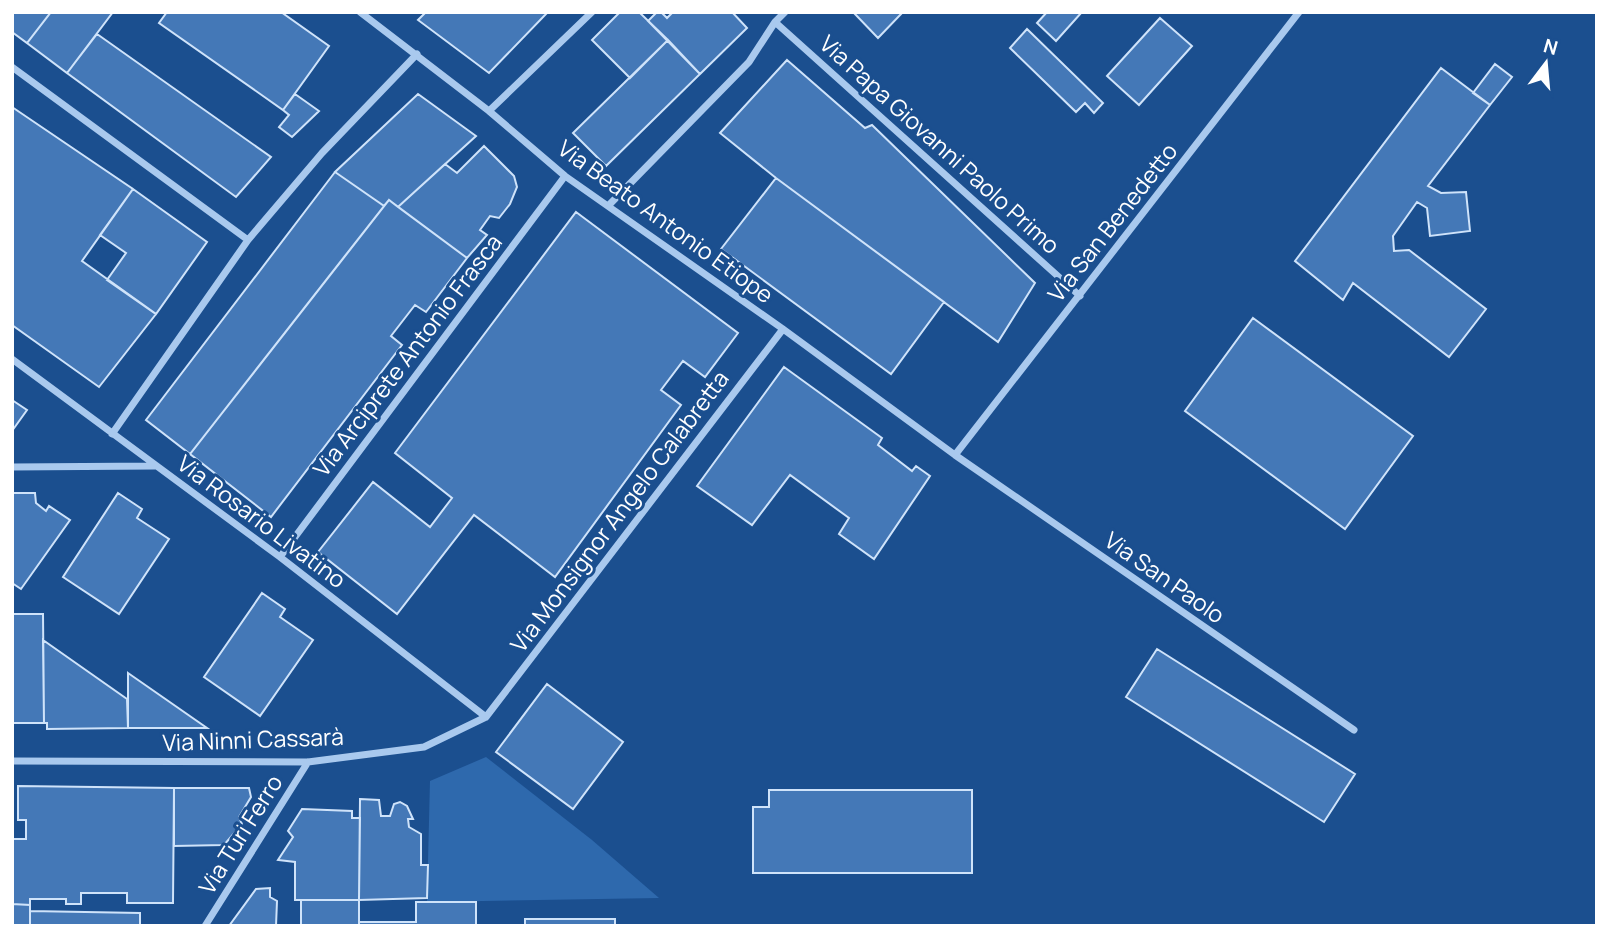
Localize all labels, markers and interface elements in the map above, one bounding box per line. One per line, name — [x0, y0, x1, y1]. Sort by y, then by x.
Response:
street label: Via Papa Giovanni Paolo Primo — [813, 27, 1067, 261]
north arrow — [1511, 28, 1581, 98]
text: N — [1541, 32, 1561, 61]
street label: Via Beato Antonio Etiope — [552, 132, 780, 310]
street label: Via San Benedetto — [1040, 136, 1184, 308]
street label: Via Arciprete Antonio Frasca — [305, 227, 509, 483]
street label: Via Monsignor Angelo Calabretta — [502, 364, 736, 658]
street label: Via Rosario Livatino — [171, 447, 353, 595]
street label: Via San Paolo — [1098, 524, 1232, 630]
street label: Via Ninni Cassarà — [162, 720, 344, 758]
street label: Via Turi Ferro — [191, 768, 289, 900]

